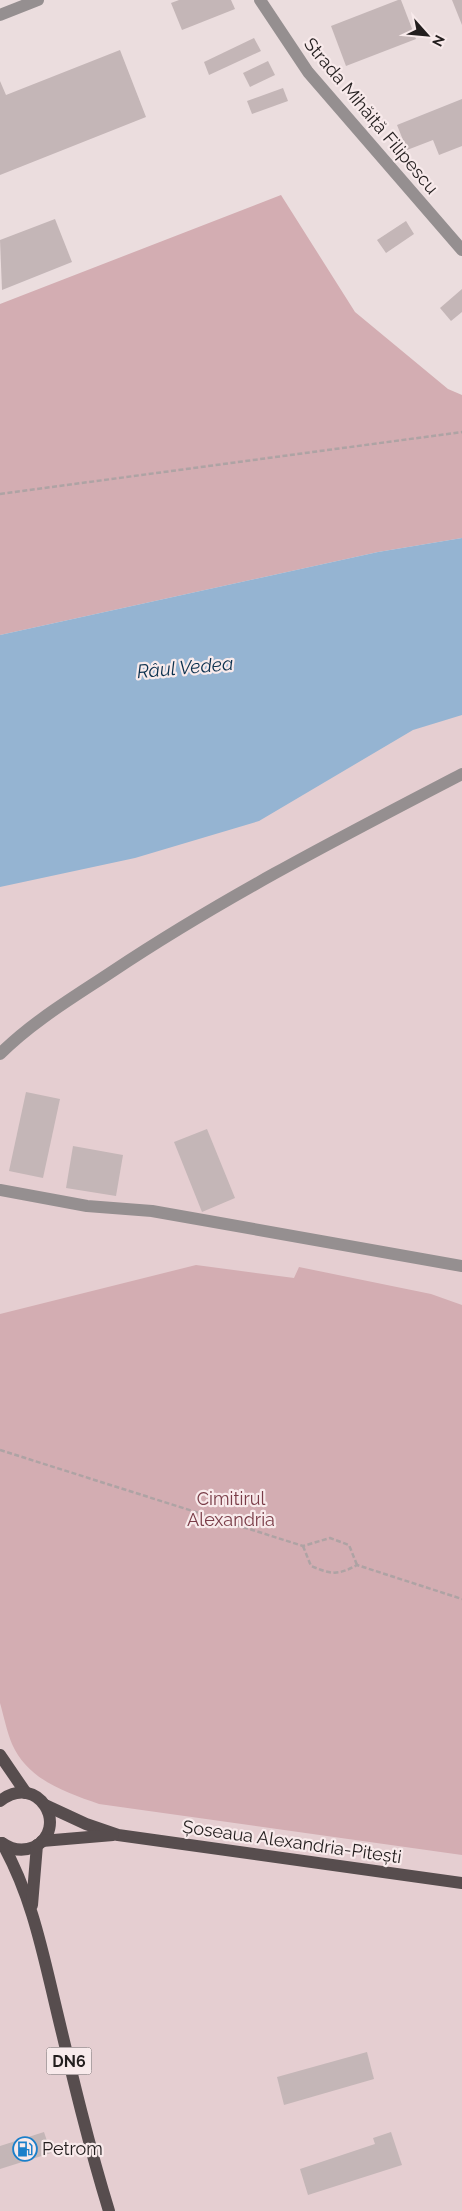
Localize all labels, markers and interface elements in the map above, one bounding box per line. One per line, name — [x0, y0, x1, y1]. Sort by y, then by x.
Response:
north arrow — [402, 10, 452, 60]
street label: Strada Mihăiță Filipescu — [300, 33, 443, 198]
text: N — [429, 33, 448, 49]
water label: Râul Vedea — [136, 652, 234, 682]
park label: Cimitirul Alexandria — [187, 1488, 275, 1530]
street label: Șoseaua Alexandria-Pitești — [181, 1816, 403, 1867]
road number: DN6 — [46, 2048, 92, 2074]
fuel station icon: Petrom — [12, 2136, 38, 2162]
place label: Petrom — [42, 2138, 103, 2159]

